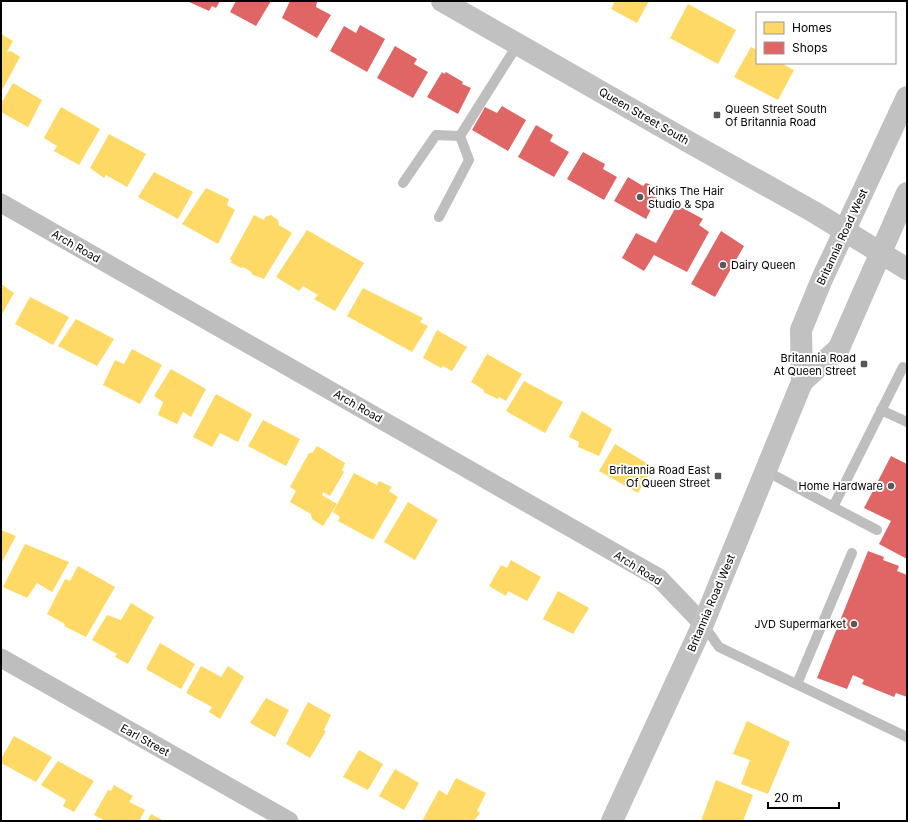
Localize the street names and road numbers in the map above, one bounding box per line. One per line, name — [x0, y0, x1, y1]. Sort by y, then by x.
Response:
street label: Queen Street South — [596, 85, 692, 147]
street label: Britannia Road West — [814, 186, 871, 287]
street label: Arch Road — [49, 226, 103, 266]
street label: Arch Road — [331, 386, 385, 426]
street label: Arch Road — [611, 548, 665, 588]
street label: Britannia Road West — [684, 552, 738, 654]
street label: Earl Street — [118, 721, 172, 759]

